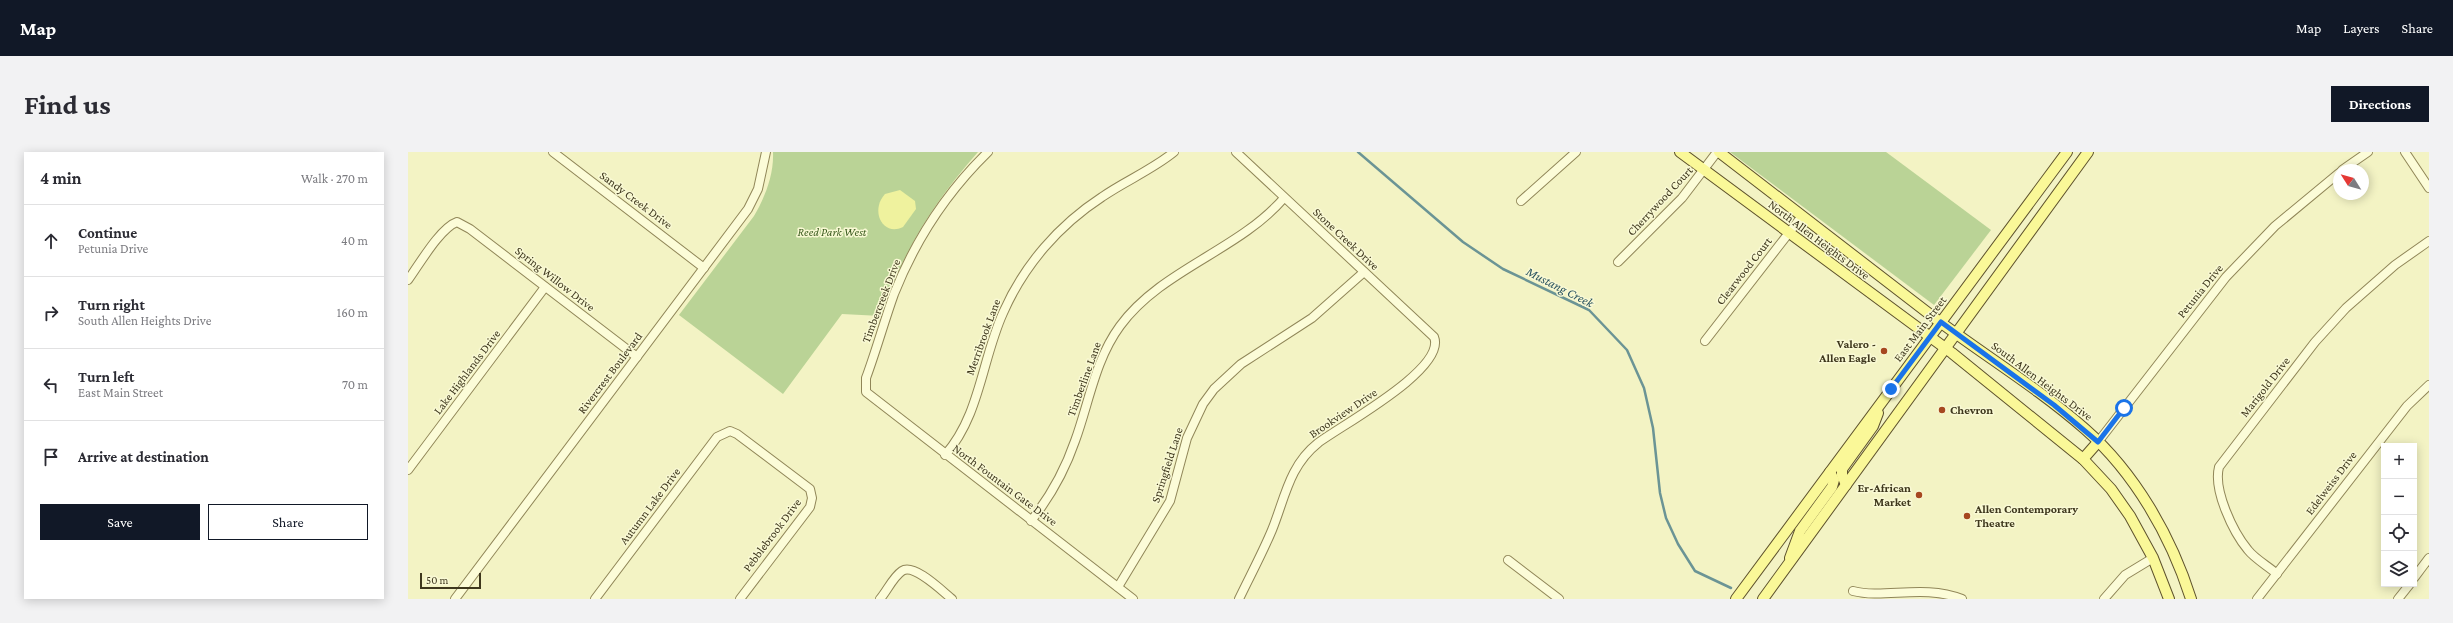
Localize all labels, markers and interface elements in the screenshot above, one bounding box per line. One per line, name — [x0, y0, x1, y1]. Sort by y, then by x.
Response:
text: Map — [20, 18, 56, 39]
text: Map — [2296, 20, 2321, 36]
text: Layers — [2343, 20, 2380, 36]
text: Share — [2402, 20, 2433, 36]
button: Directions — [2331, 86, 2429, 122]
text: Find us — [24, 89, 111, 120]
street label: Cherrywood Court — [1624, 163, 1696, 239]
north arrow — [2333, 164, 2369, 200]
street label: Sandy Creek Drive — [597, 168, 675, 232]
text: 4 min — [40, 169, 82, 188]
text: Walk · 270 m — [301, 171, 368, 186]
street label: North Allen Heights Drive — [1766, 197, 1872, 283]
street label: Stone Creek Drive — [1310, 205, 1382, 273]
text: Continue — [78, 225, 137, 241]
park label: Reed Park West — [798, 225, 867, 239]
icon: ahead — [40, 230, 62, 252]
text: 40 m — [341, 233, 368, 248]
street label: Clearwood Court — [1713, 234, 1775, 308]
text: Petunia Drive — [78, 241, 148, 256]
street label: Spring Willow Drive — [512, 244, 598, 314]
street label: Timbercreek Drive — [859, 257, 903, 345]
street label: Petunia Drive — [2174, 261, 2226, 321]
water label: Mustang Creek — [1523, 263, 1597, 311]
street label: East Main Street — [1891, 293, 1950, 365]
text: Turn right — [78, 297, 145, 313]
street label: Merribrook Lane — [963, 297, 1003, 377]
icon: right — [40, 302, 62, 324]
text: 160 m — [337, 305, 368, 320]
text: South Allen Heights Drive — [78, 313, 211, 328]
street label: Lake Highlands Drive — [431, 327, 503, 417]
street label: Rivercrest Boulevard — [575, 329, 646, 416]
place label: Valero - Allen Eagle — [1818, 337, 1876, 365]
street label: South Allen Heights Drive — [1989, 338, 2095, 424]
street label: Timberline Lane — [1064, 340, 1104, 418]
marker: Valero - Allen Eagle — [1879, 346, 1889, 356]
street label: Marigold Drive — [2237, 354, 2293, 420]
text: Turn left — [78, 369, 134, 385]
icon: left — [40, 374, 62, 396]
text: 70 m — [342, 377, 368, 392]
route end — [1882, 380, 1900, 398]
text: East Main Street — [78, 385, 163, 400]
street label: Brookview Drive — [1306, 385, 1380, 441]
route start — [2115, 399, 2133, 417]
place label: Chevron — [1950, 403, 1993, 417]
marker: Chevron — [1937, 405, 1947, 415]
street label: Springfield Lane — [1148, 426, 1186, 504]
street label: North Fountain Gate Drive — [950, 441, 1060, 529]
map controls — [2381, 443, 2417, 587]
button: + — [2381, 443, 2417, 479]
icon: arrive — [40, 446, 62, 468]
street label: Edelweiss Drive — [2302, 448, 2360, 518]
text: Arrive at destination — [78, 449, 209, 465]
street label: Autumn Lake Drive — [617, 465, 683, 547]
button: − — [2381, 479, 2417, 515]
place label: Er-African Market — [1857, 481, 1912, 509]
marker: Er-African Market — [1914, 490, 1924, 500]
street label: Pebblebrook Drive — [740, 496, 804, 574]
place label: Allen Contemporary Theatre — [1974, 502, 2078, 530]
button: Save — [40, 504, 200, 540]
button: Share — [208, 504, 368, 540]
marker: Allen Contemporary Theatre — [1962, 511, 1972, 521]
button: locate — [2381, 515, 2417, 551]
button: layers — [2381, 551, 2417, 587]
scale bar — [420, 571, 481, 590]
text: 50 m — [426, 574, 448, 586]

